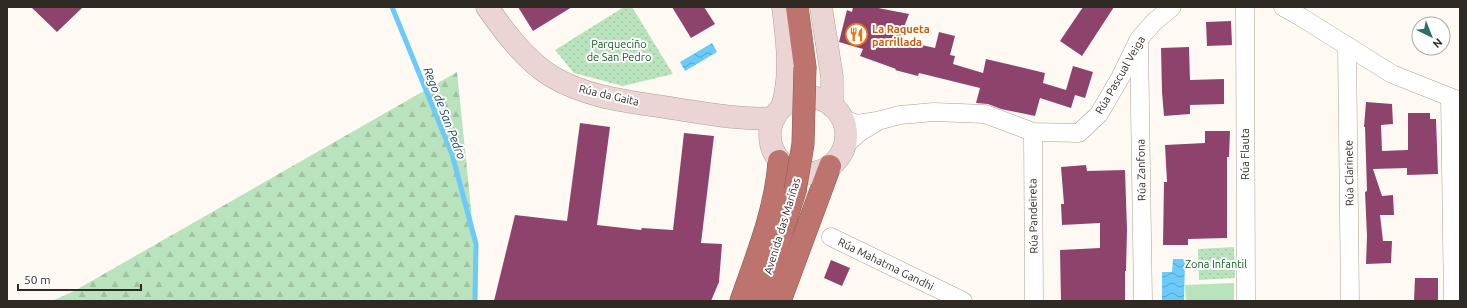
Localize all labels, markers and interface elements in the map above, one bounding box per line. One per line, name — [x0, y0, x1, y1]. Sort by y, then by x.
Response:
north arrow — [1411, 16, 1451, 56]
restaurant icon: La Raqueta parrillada — [844, 22, 870, 48]
place label: La Raqueta parrillada — [872, 23, 930, 48]
street label: Rúa Pascual Veiga — [1093, 34, 1147, 116]
text: N — [1431, 36, 1445, 51]
park label: Parqueciño de San Pedro — [587, 38, 651, 63]
water label: Rego de San Pedro — [421, 65, 469, 161]
street label: Rúa da Gaita — [578, 82, 640, 108]
street label: Rúa Flauta — [1239, 128, 1251, 180]
street label: Rúa Zanfona — [1134, 139, 1148, 201]
street label: Rúa Clarinete — [1342, 140, 1356, 206]
street label: Avenida das Mariñas — [762, 176, 802, 276]
street label: Rúa Pandeireta — [1026, 178, 1040, 254]
street label: Rúa Mahatma Gandhi — [836, 236, 936, 292]
park label: Zona Infantil — [1185, 258, 1247, 270]
scale bar — [18, 266, 141, 292]
text: 50 m — [24, 273, 51, 286]

